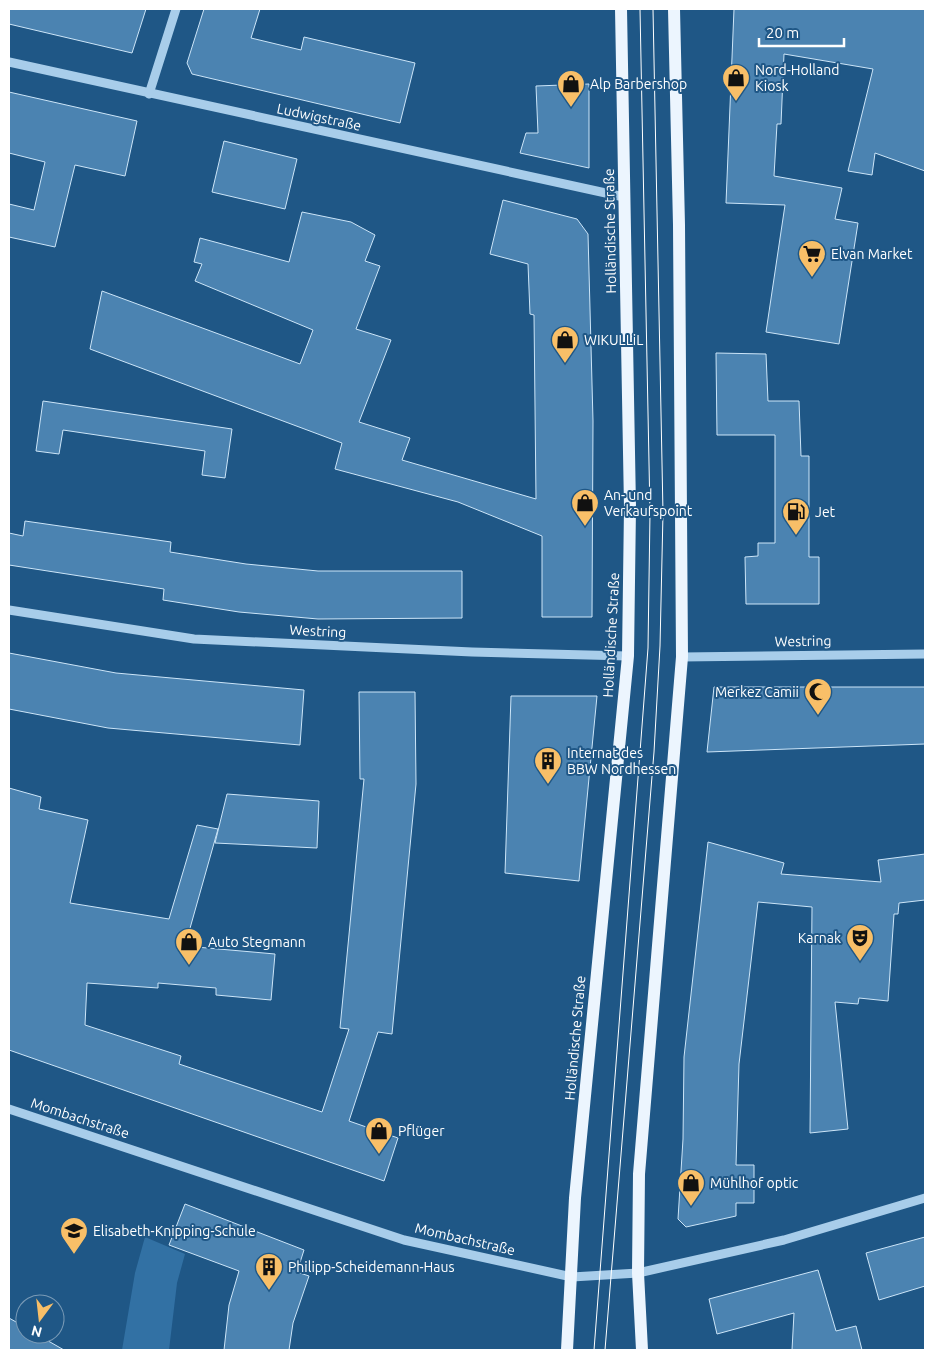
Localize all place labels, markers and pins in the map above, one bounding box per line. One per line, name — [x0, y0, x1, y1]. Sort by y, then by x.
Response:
place label: Nord-Holland Kiosk — [755, 62, 839, 94]
shop icon: Nord-Holland Kiosk — [721, 63, 751, 102]
shop icon: Alp Barbershop — [556, 69, 586, 108]
place label: Alp Barbershop — [590, 76, 687, 92]
supermarket icon: Elvan Market — [797, 239, 827, 278]
place label: Elvan Market — [831, 246, 913, 262]
shop icon: WIKULLiL — [550, 325, 580, 364]
place label: WIKULLiL — [584, 332, 643, 348]
place label: An- und Verkaufspoint — [604, 487, 693, 519]
shop icon: An- und Verkaufspoint — [570, 488, 600, 527]
fuel station icon: Jet — [781, 497, 811, 536]
place label: Jet — [815, 504, 836, 520]
mosque icon: Merkez Camii — [803, 677, 833, 716]
place label: Merkez Camii — [715, 684, 799, 700]
place label: Internat des BBW Nordhessen — [567, 745, 676, 777]
building icon: Internat des BBW Nordhessen — [533, 746, 563, 785]
theatre icon: Karnak — [845, 923, 875, 962]
shop icon: Auto Stegmann — [174, 927, 204, 966]
place label: Karnak — [798, 930, 841, 946]
place label: Auto Stegmann — [208, 934, 306, 950]
shop icon: Pflüger — [364, 1116, 394, 1155]
place label: Pflüger — [398, 1123, 445, 1139]
shop icon: Mühlhof optic — [676, 1168, 706, 1207]
place label: Mühlhof optic — [710, 1175, 799, 1191]
school or university icon: Elisabeth-Knipping-Schule — [59, 1216, 89, 1255]
place label: Elisabeth-Knipping-Schule — [93, 1223, 256, 1239]
building icon: Philipp-Scheidemann-Haus — [254, 1252, 284, 1291]
place label: Philipp-Scheidemann-Haus — [288, 1259, 455, 1275]

